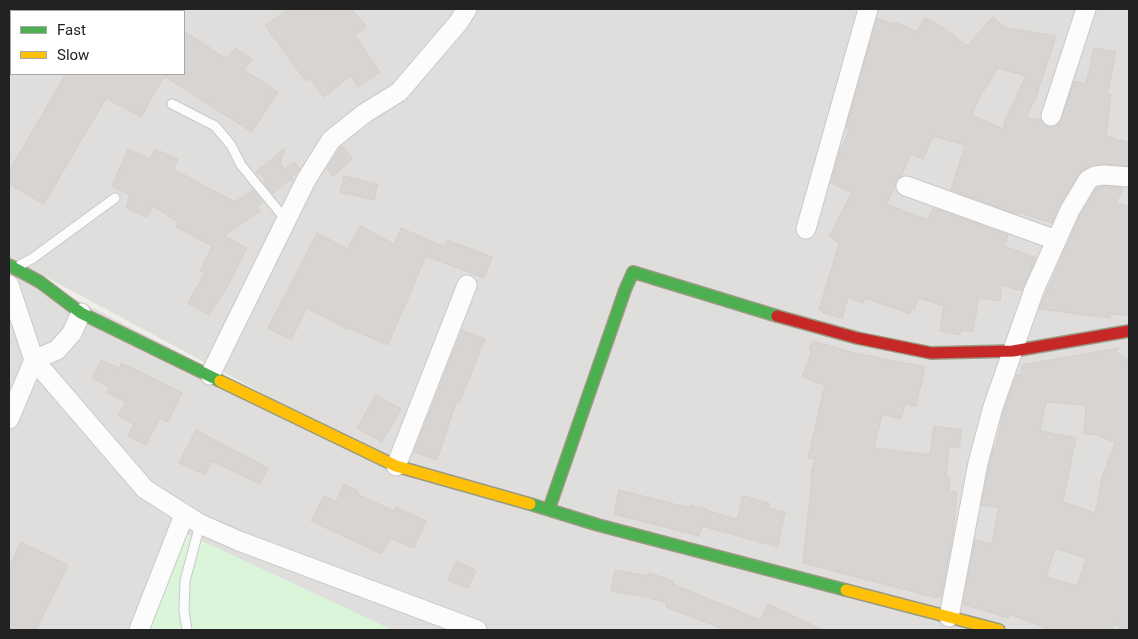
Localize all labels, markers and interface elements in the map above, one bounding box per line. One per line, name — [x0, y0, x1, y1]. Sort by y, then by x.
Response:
legend — [10, 10, 185, 75]
text: Fast — [57, 21, 86, 39]
text: Slow — [57, 46, 89, 64]

